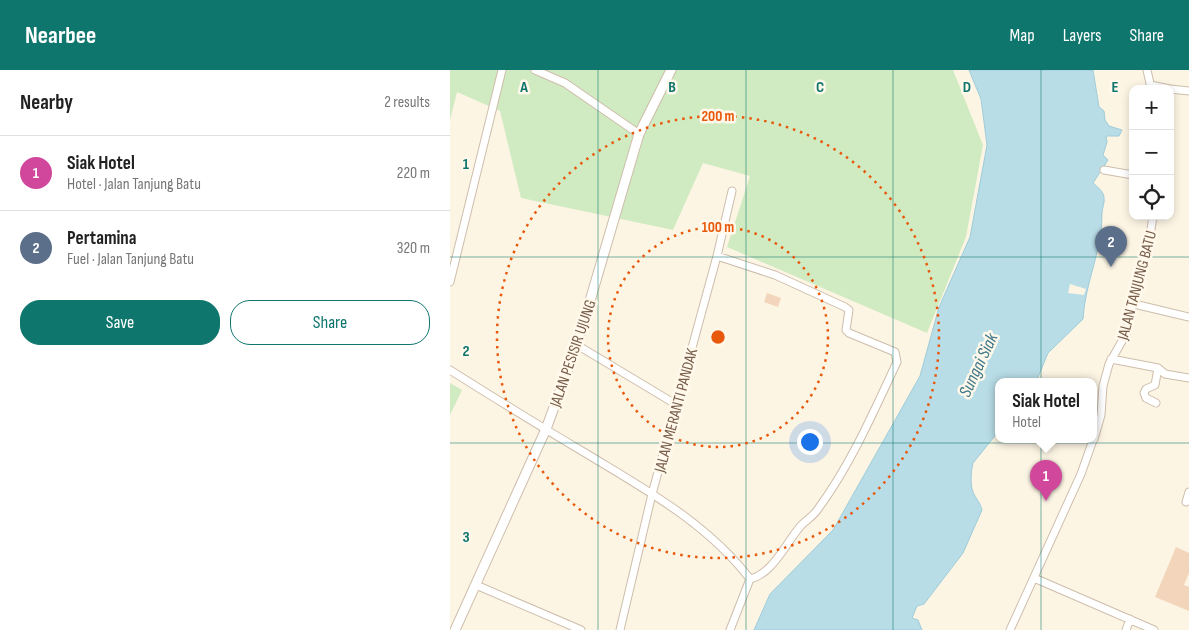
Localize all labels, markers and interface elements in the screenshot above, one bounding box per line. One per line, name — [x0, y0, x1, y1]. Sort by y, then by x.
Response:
text: Nearbee — [25, 21, 96, 50]
text: Map — [1010, 25, 1035, 46]
text: Layers — [1063, 25, 1102, 46]
text: Share — [1130, 25, 1164, 46]
text: A — [519, 78, 528, 97]
text: B — [668, 78, 676, 97]
text: C — [816, 78, 824, 97]
text: D — [963, 78, 971, 97]
text: E — [1112, 78, 1119, 97]
map controls — [1129, 85, 1174, 220]
button: + — [1129, 85, 1174, 130]
text: Nearby — [20, 90, 73, 115]
text: 2 results — [384, 93, 430, 112]
text: 200 m — [701, 107, 735, 126]
button: − — [1129, 130, 1174, 175]
text: Siak Hotel — [67, 152, 135, 175]
text: 1 — [463, 155, 470, 174]
text: 1 — [33, 164, 39, 183]
text: 220 m — [397, 164, 430, 183]
text: Hotel · Jalan Tanjung Batu — [67, 175, 201, 194]
button: locate — [1129, 175, 1174, 220]
text: 100 m — [702, 218, 734, 237]
pin: 2 — [1095, 226, 1127, 267]
text: Pertamina — [67, 227, 137, 250]
street label: JALAN TANJUNG BATU — [1113, 229, 1161, 343]
text: 2 — [32, 239, 40, 258]
text: 320 m — [397, 239, 430, 258]
text: Fuel · Jalan Tanjung Batu — [67, 250, 194, 269]
street label: JALAN PESISIR UJUNG — [546, 297, 601, 411]
button: Save — [20, 300, 220, 345]
button: Share — [230, 300, 430, 345]
centre of rings — [709, 328, 727, 346]
water label: Sungai Siak — [955, 329, 1003, 400]
text: 2 — [462, 342, 470, 361]
street label: JALAN MERANTI PANDAK — [651, 346, 702, 475]
popup — [995, 378, 1097, 443]
text: Siak Hotel — [1012, 390, 1080, 413]
text: Hotel — [1012, 413, 1041, 432]
your location — [797, 429, 823, 455]
pin: 1 — [1030, 460, 1062, 501]
text: 3 — [462, 528, 470, 547]

